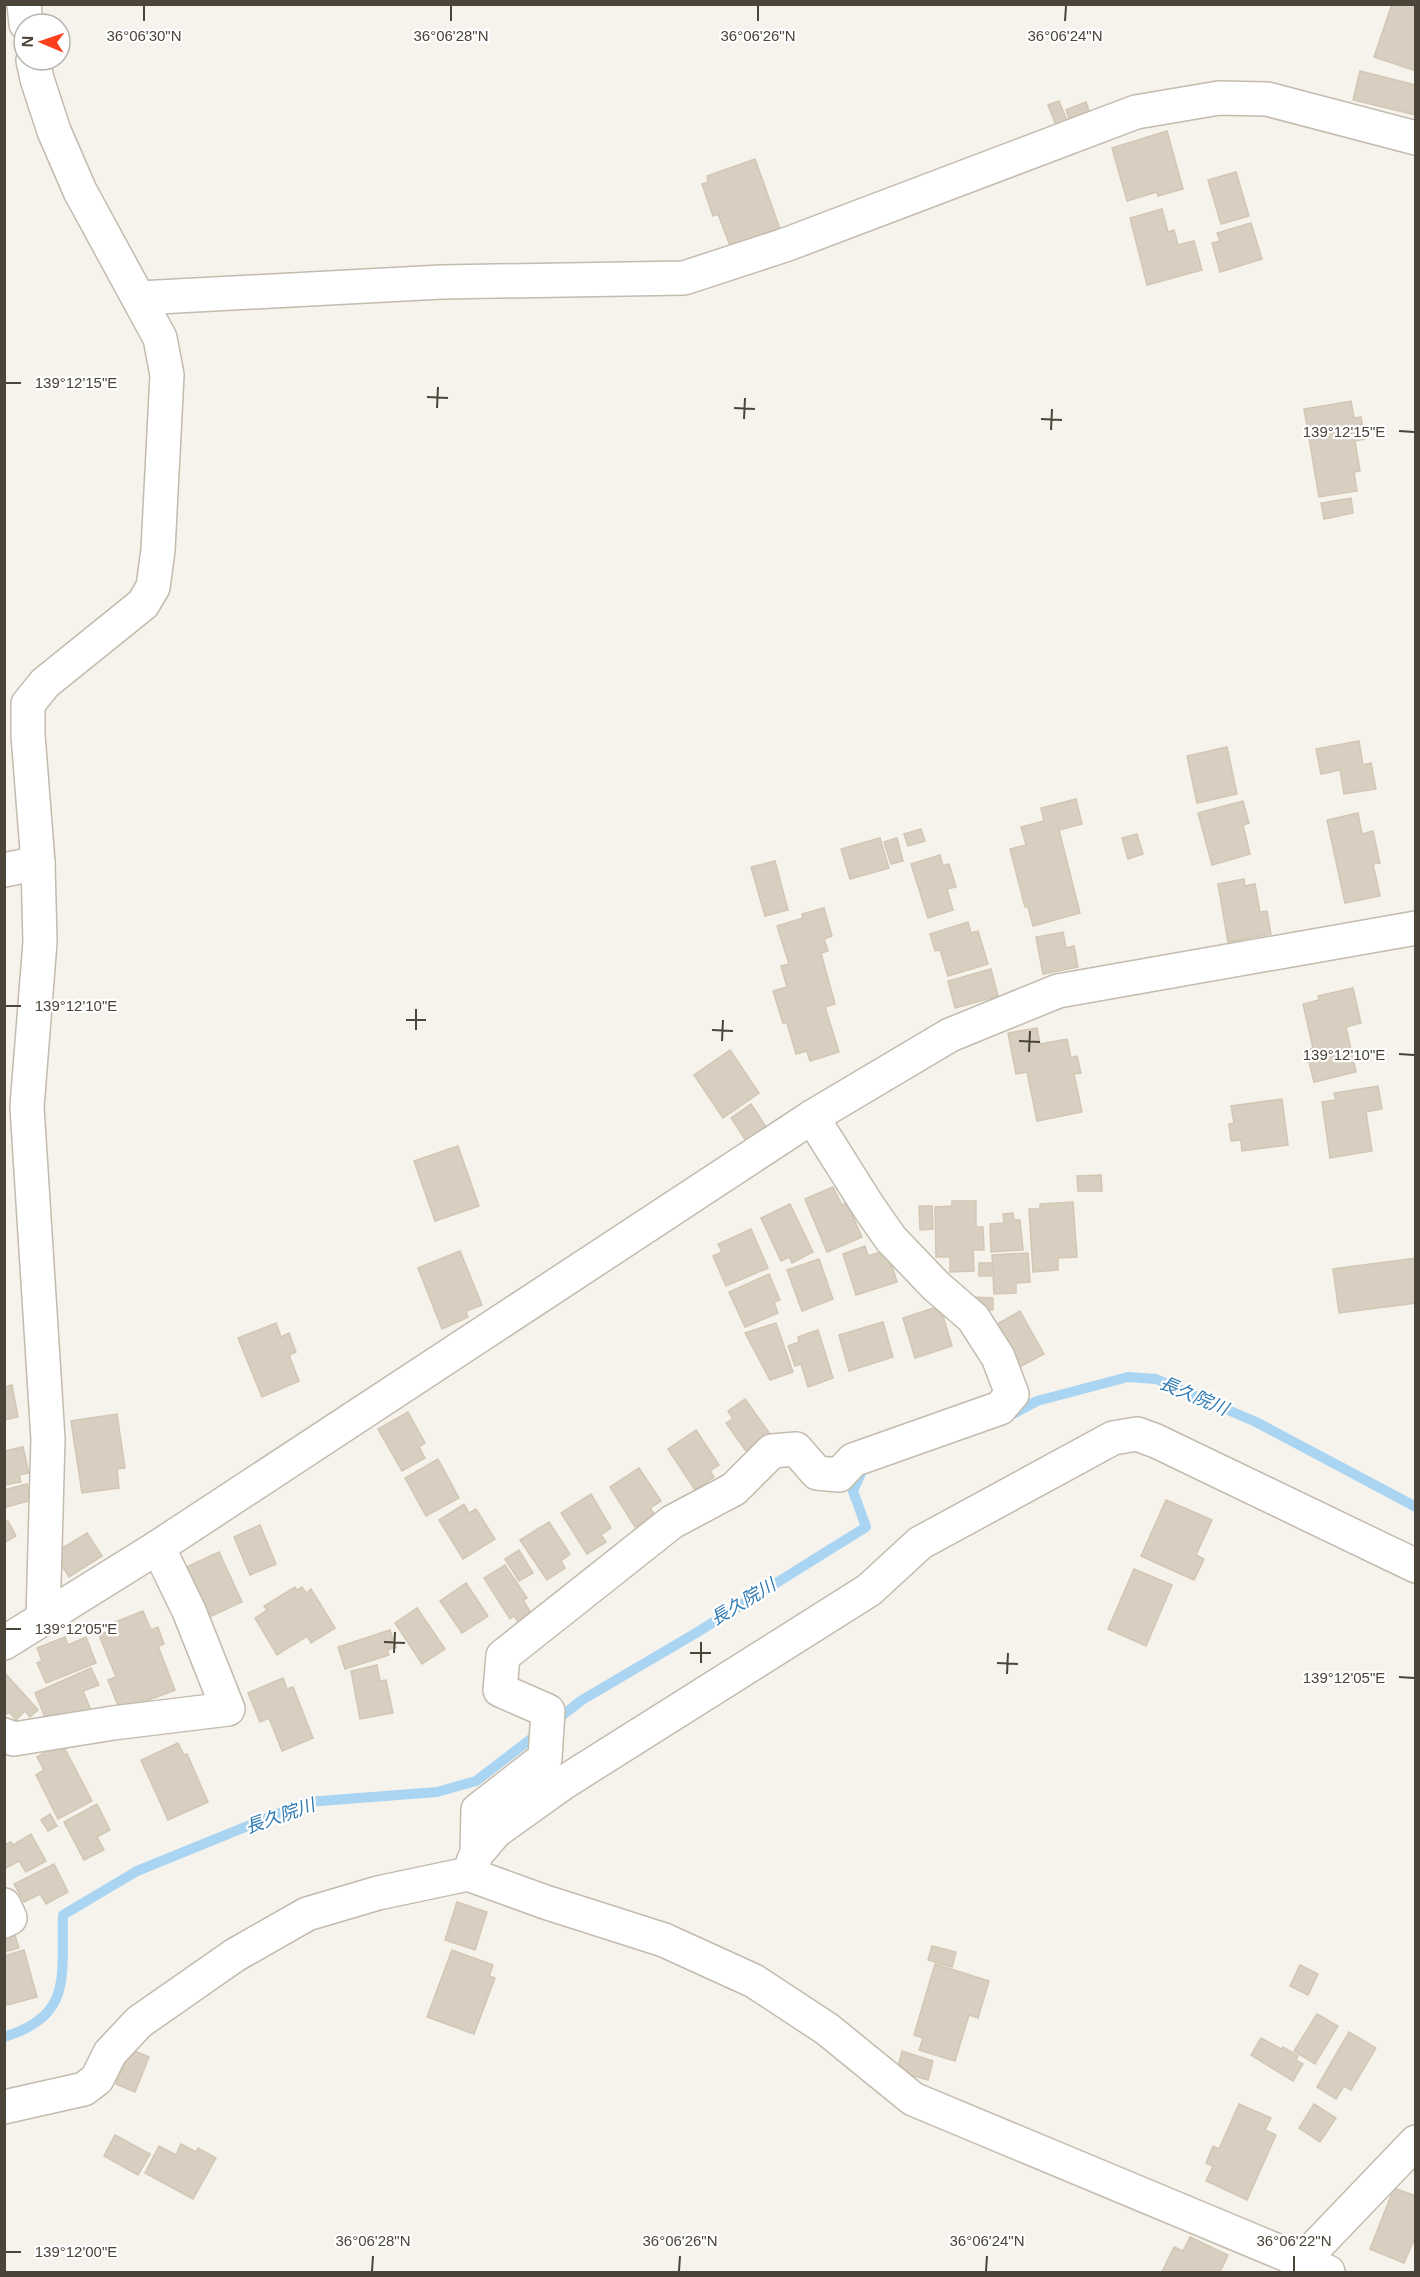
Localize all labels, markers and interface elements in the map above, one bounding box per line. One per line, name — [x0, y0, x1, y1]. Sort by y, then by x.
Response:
north arrow — [12, 12, 72, 72]
text: 36°06'30"N — [106, 27, 182, 44]
text: 36°06'28"N — [413, 27, 489, 44]
text: 36°06'26"N — [720, 27, 796, 44]
text: 36°06'24"N — [1027, 27, 1103, 44]
text: N — [19, 35, 36, 48]
text: 139°12'15"E — [35, 374, 117, 391]
text: 139°12'15"E — [1303, 423, 1385, 440]
text: 139°12'10"E — [35, 997, 117, 1014]
text: 139°12'10"E — [1303, 1046, 1385, 1063]
water label: 長久院川 — [1157, 1373, 1233, 1420]
water label: 長久院川 — [707, 1574, 781, 1629]
text: 139°12'05"E — [35, 1620, 117, 1637]
text: 139°12'05"E — [1303, 1669, 1385, 1686]
water label: 長久院川 — [243, 1794, 319, 1837]
text: 36°06'28"N — [335, 2232, 411, 2249]
text: 36°06'26"N — [642, 2232, 718, 2249]
text: 36°06'24"N — [949, 2232, 1025, 2249]
text: 36°06'22"N — [1256, 2232, 1332, 2249]
text: 139°12'00"E — [35, 2243, 117, 2260]

